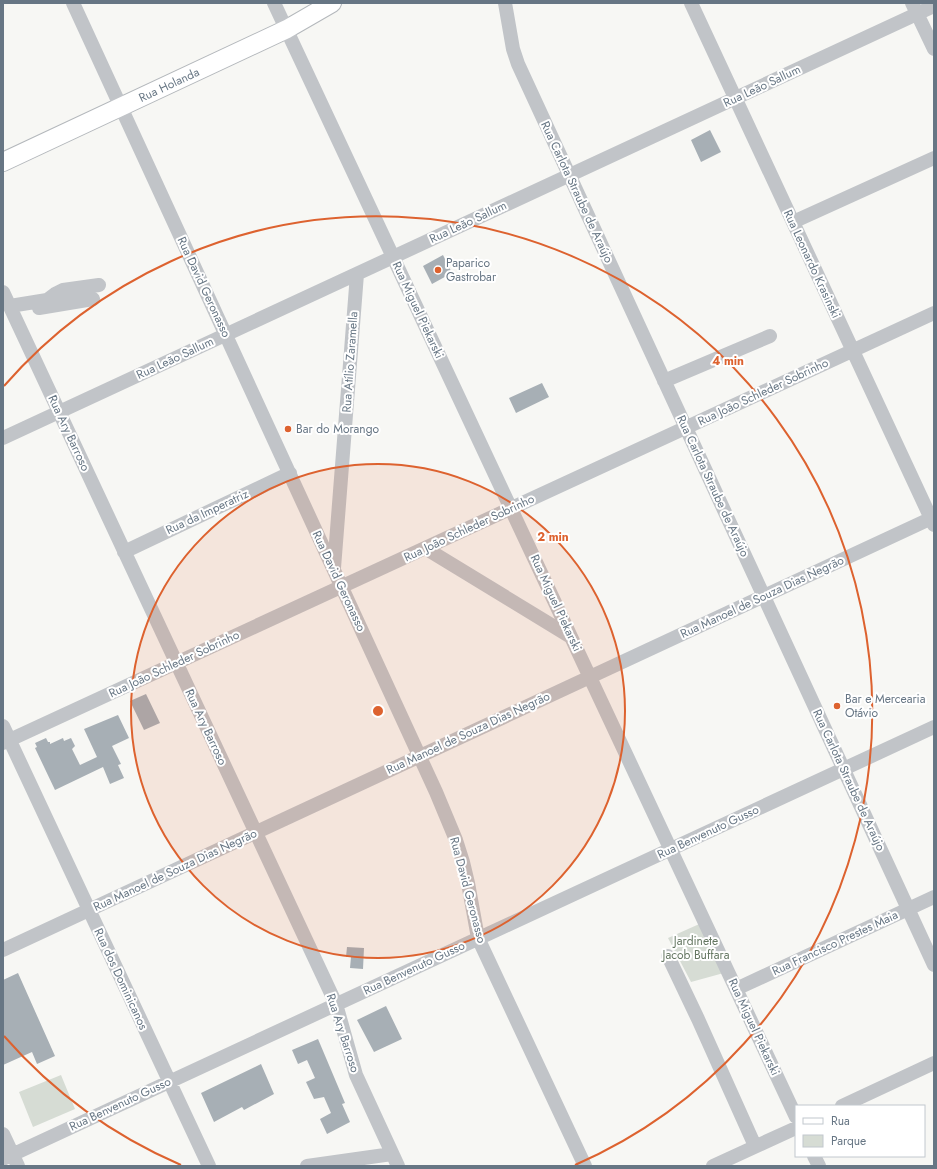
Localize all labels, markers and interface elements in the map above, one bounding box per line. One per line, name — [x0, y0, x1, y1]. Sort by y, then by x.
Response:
street label: Rua Leão Sallum — [720, 60, 804, 112]
street label: Rua Holanda — [136, 63, 202, 107]
street label: Rua Carlota Straube de Araújo — [536, 118, 618, 266]
street label: Rua Leão Sallum — [426, 196, 510, 248]
street label: Rua Leonardo Krasinski — [779, 207, 845, 321]
street label: Rua David Geronasso — [173, 234, 235, 341]
place label: Paparico Gastrobar — [446, 254, 497, 286]
street label: Rua Miguel Piekarski — [388, 259, 448, 361]
marker: Paparico Gastrobar — [433, 265, 443, 275]
street label: Rua Atílio Zaramella — [337, 311, 363, 413]
street label: Rua Leão Sallum — [133, 332, 217, 384]
text: 4 min — [712, 352, 744, 370]
street label: Rua João Schleder Sobrinho — [695, 354, 832, 430]
street label: Rua Ary Barroso — [43, 392, 95, 474]
street label: Rua Carlota Straube de Araújo — [672, 412, 754, 560]
place label: Bar do Morango — [296, 420, 379, 438]
marker: Bar do Morango — [283, 424, 293, 434]
street label: Rua da Imperatriz — [163, 485, 252, 539]
street label: Rua João Schleder Sobrinho — [401, 490, 538, 566]
street label: Rua David Geronasso — [308, 528, 370, 635]
text: 2 min — [537, 528, 569, 546]
street label: Rua Manoel de Souza Dias Negrão — [677, 551, 847, 643]
street label: Rua Miguel Piekarski — [526, 552, 586, 654]
street label: Rua João Schleder Sobrinho — [106, 626, 243, 702]
street label: Rua Ary Barroso — [180, 686, 232, 768]
street label: Rua Manoel de Souza Dias Negrão — [383, 687, 553, 779]
place label: Bar e Mercearia Otávio — [845, 690, 926, 722]
marker: Bar e Mercearia Otávio — [832, 701, 842, 711]
centre of rings — [371, 704, 385, 718]
street label: Rua Carlota Straube de Araújo — [808, 706, 890, 854]
street label: Rua Benvenuto Gusso — [654, 800, 762, 863]
street label: Rua Manoel de Souza Dias Negrão — [90, 824, 260, 916]
street label: Rua David Geronasso — [445, 835, 491, 946]
street label: Rua Francisco Prestes Maia — [769, 906, 901, 980]
street label: Rua dos Dominicanos — [90, 925, 152, 1033]
park label: Jardinete Jacob Buffara — [661, 932, 730, 964]
street label: Rua Benvenuto Gusso — [360, 936, 468, 999]
street label: Rua Miguel Piekarski — [724, 976, 784, 1078]
street label: Rua Ary Barroso — [322, 991, 364, 1075]
street label: Rua Benvenuto Gusso — [66, 1072, 174, 1135]
legend — [795, 1105, 925, 1157]
text: Rua — [831, 1112, 850, 1130]
text: Parque — [831, 1132, 866, 1150]

